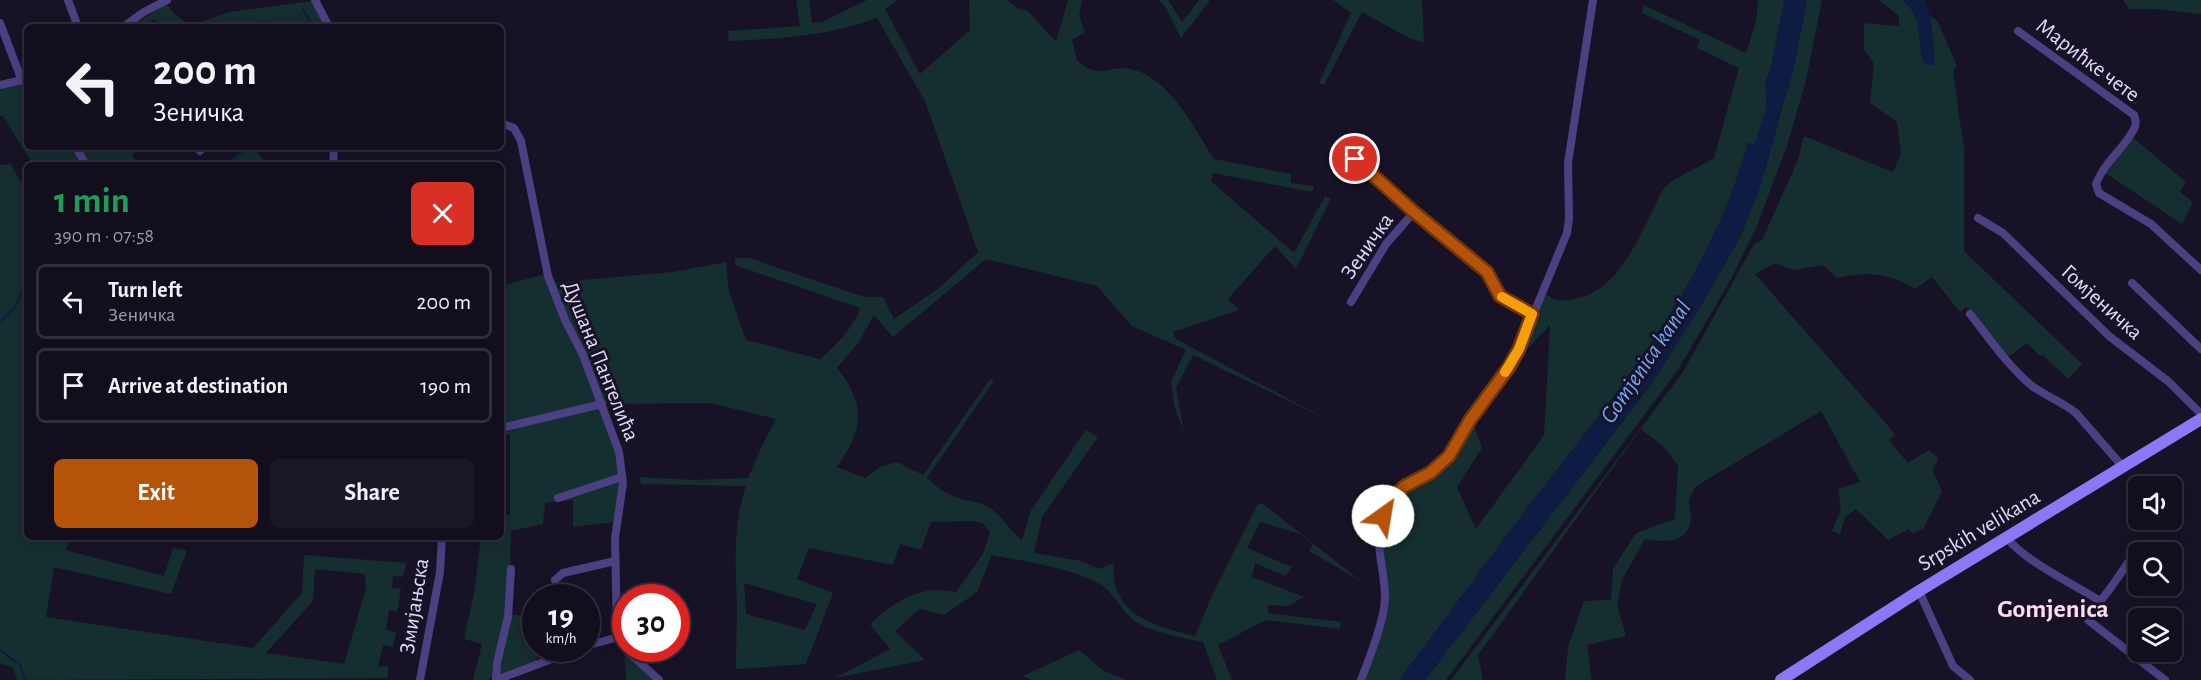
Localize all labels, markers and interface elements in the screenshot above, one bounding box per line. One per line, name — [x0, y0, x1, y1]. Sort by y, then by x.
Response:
street label: Марићке чете — [2032, 14, 2144, 106]
icon: left — [54, 48, 132, 126]
text: 200 m — [153, 50, 257, 92]
text: Зеничка — [153, 99, 244, 126]
pin — [1329, 133, 1380, 184]
icon: arrive — [1338, 142, 1371, 175]
button: close — [411, 182, 474, 245]
text: 1 min — [54, 183, 130, 219]
street label: Зеничка — [1337, 209, 1397, 283]
text: 390 m · 07:58 — [54, 226, 154, 246]
street label: Гомјеничка — [2057, 260, 2147, 344]
street label: Душана Пантелића — [559, 278, 643, 444]
text: Turn left — [108, 279, 182, 301]
icon: left — [57, 285, 90, 318]
text: 200 m — [417, 291, 471, 313]
water label: Gomjenica kanal — [1596, 296, 1696, 428]
text: Зеничка — [108, 305, 176, 325]
icon: arrive — [57, 369, 90, 402]
text: Arrive at destination — [108, 375, 288, 397]
text: 190 m — [420, 375, 471, 397]
button: Exit — [54, 459, 258, 528]
button: Share — [270, 459, 474, 528]
map controls — [2128, 476, 2182, 662]
button: sound — [2128, 476, 2182, 530]
position arrow — [1351, 484, 1415, 548]
street label: Srpskih velikana — [1914, 485, 2044, 575]
button: search — [2128, 542, 2182, 596]
street label: Змијањска — [396, 557, 432, 655]
speed limit sign: 30 — [612, 584, 690, 662]
district label: Gomjenica — [1997, 596, 2109, 622]
text: 19 — [548, 601, 574, 631]
button: layers — [2128, 608, 2182, 662]
text: km/h — [546, 631, 576, 646]

